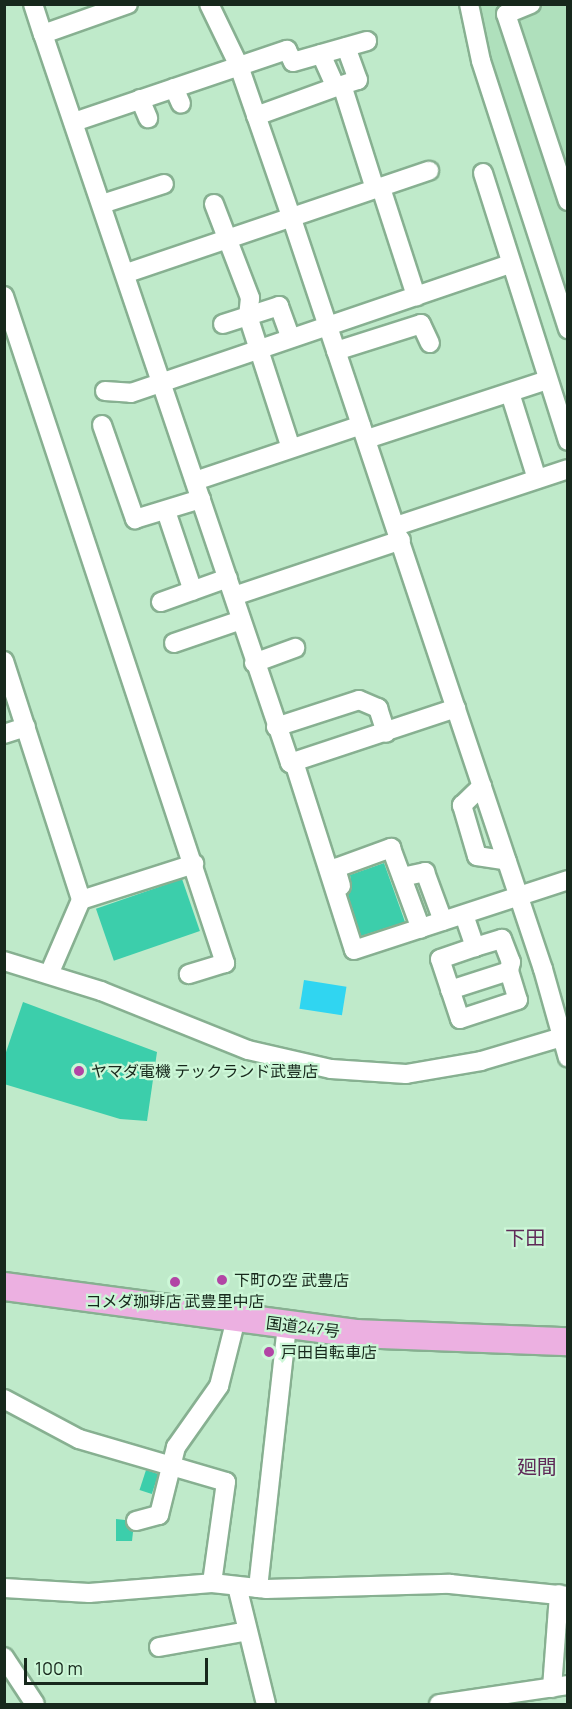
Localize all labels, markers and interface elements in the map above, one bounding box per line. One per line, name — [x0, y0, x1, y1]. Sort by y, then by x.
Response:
place label: ヤマダ電機 テックランド武豊店 — [91, 1061, 318, 1081]
marker: ヤマダ電機 テックランド武豊店 — [72, 1064, 86, 1078]
district label: 下田 — [505, 1225, 545, 1249]
place label: 下町の空 武豊店 — [234, 1270, 349, 1290]
marker: 下町の空 武豊店 — [215, 1273, 229, 1287]
marker: コメダ珈琲店 武豊里中店 — [168, 1275, 182, 1289]
place label: コメダ珈琲店 武豊里中店 — [85, 1291, 265, 1311]
street label: 国道247号 — [265, 1313, 341, 1341]
place label: 戸田自転車店 — [281, 1342, 377, 1362]
marker: 戸田自転車店 — [262, 1345, 276, 1359]
district label: 廻間 — [517, 1454, 557, 1478]
scale bar — [27, 1646, 212, 1684]
text: 100 m — [35, 1656, 83, 1680]

